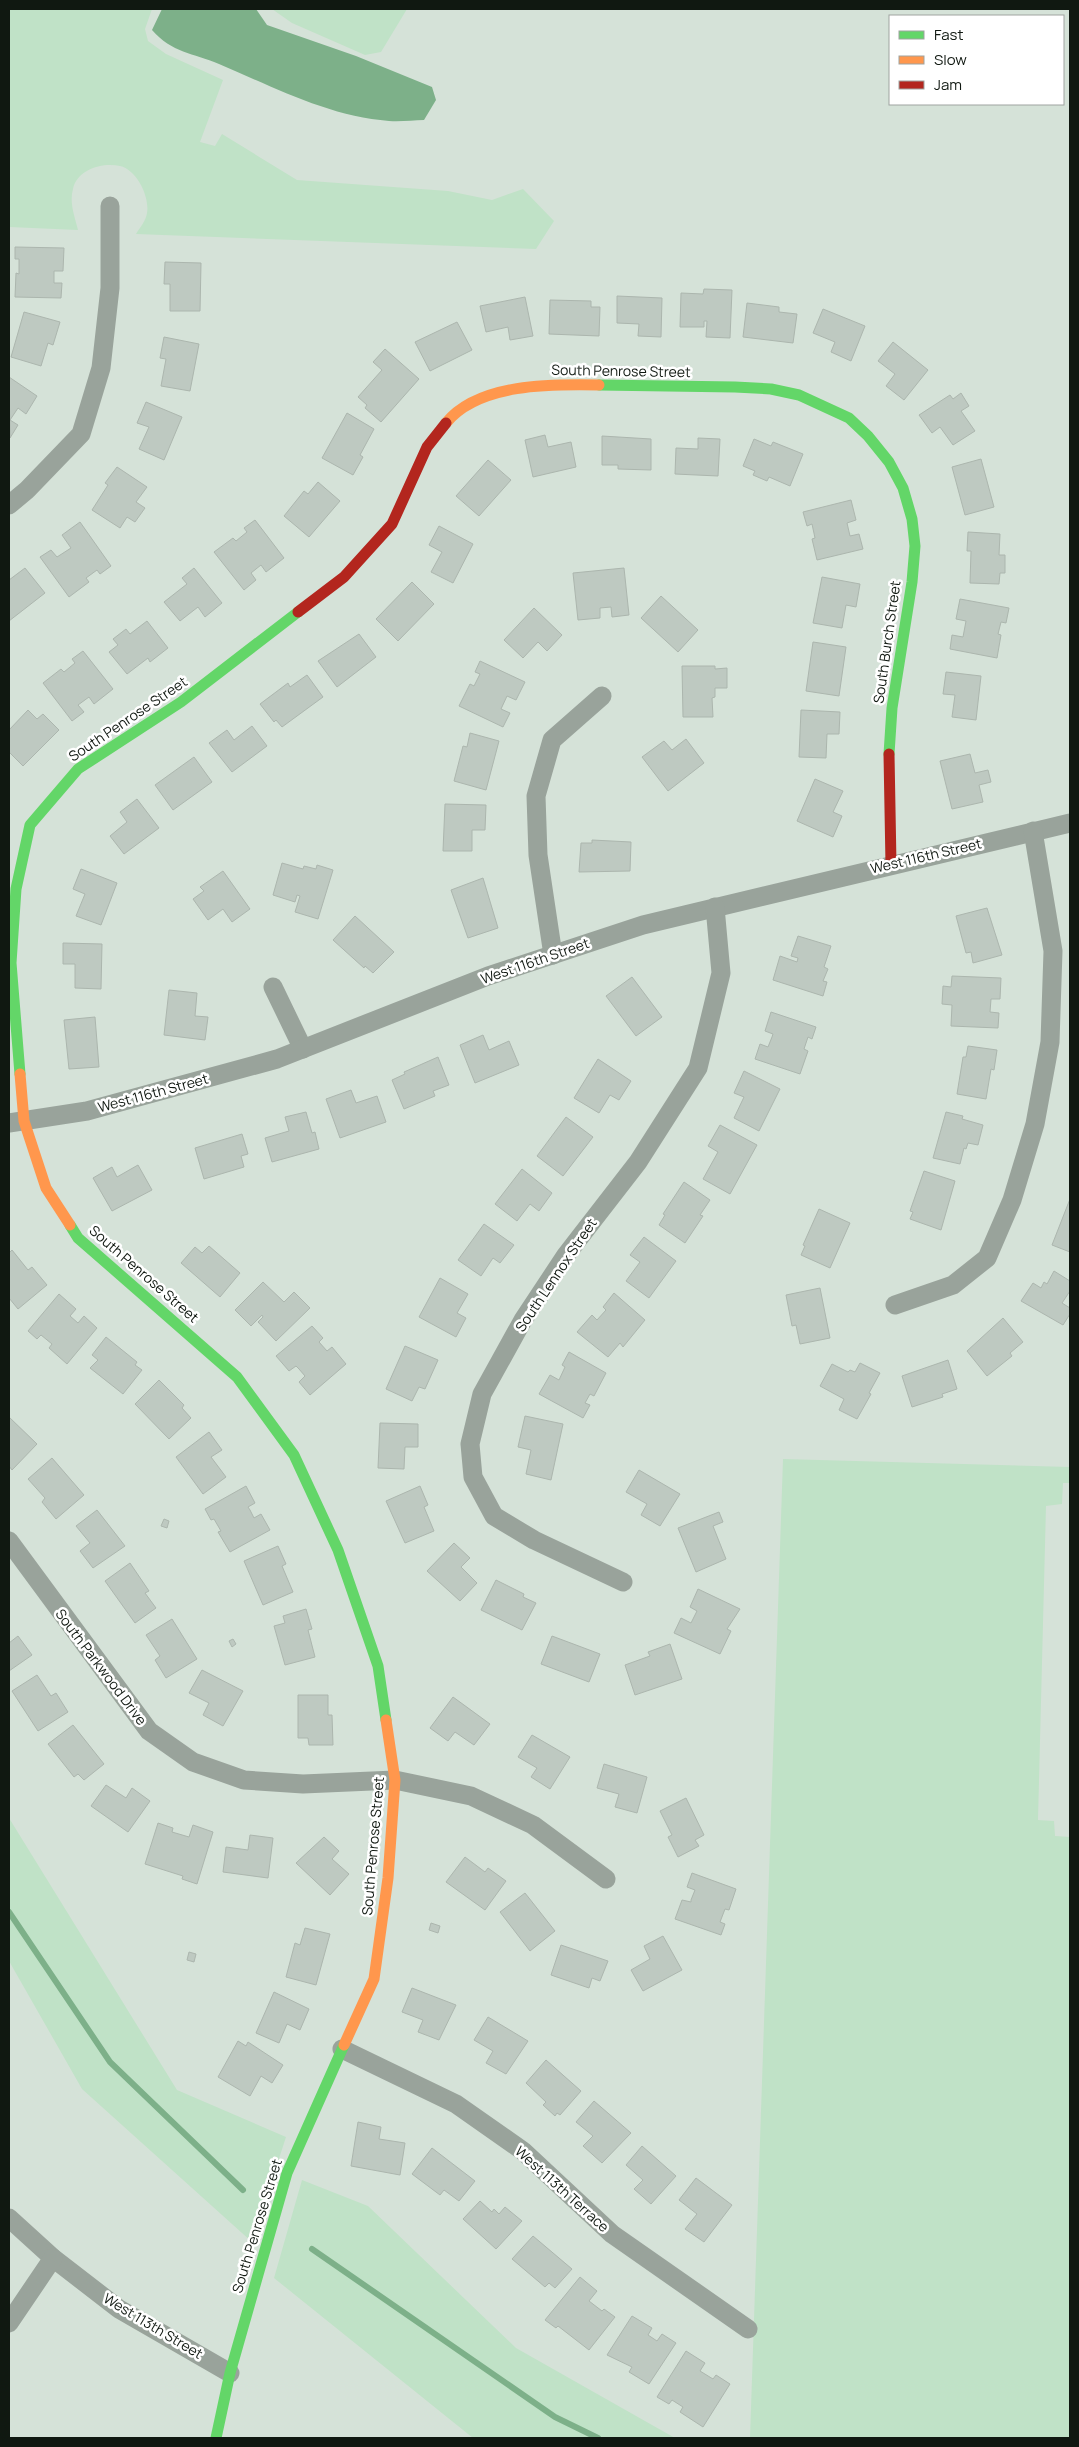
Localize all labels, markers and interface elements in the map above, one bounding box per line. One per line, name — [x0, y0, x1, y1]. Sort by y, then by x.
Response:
legend — [889, 15, 1064, 105]
text: Fast — [934, 24, 963, 45]
text: Slow — [934, 49, 967, 70]
text: Jam — [934, 74, 962, 95]
street label: South Penrose Street — [551, 360, 691, 381]
street label: South Burch Street — [868, 579, 905, 705]
street label: South Penrose Street — [65, 672, 191, 765]
street label: West 116th Street — [868, 833, 984, 878]
street label: West 116th Street — [478, 933, 592, 988]
street label: West 116th Street — [96, 1069, 211, 1116]
street label: South Lennox Street — [510, 1214, 601, 1335]
street label: South Penrose Street — [86, 1221, 203, 1327]
street label: South Parkwood Drive — [51, 1605, 151, 1729]
street label: South Penrose Street — [357, 1775, 388, 1916]
street label: West 113th Terrace — [511, 2141, 613, 2236]
street label: South Penrose Street — [227, 2156, 286, 2295]
street label: West 113th Street — [100, 2288, 207, 2363]

